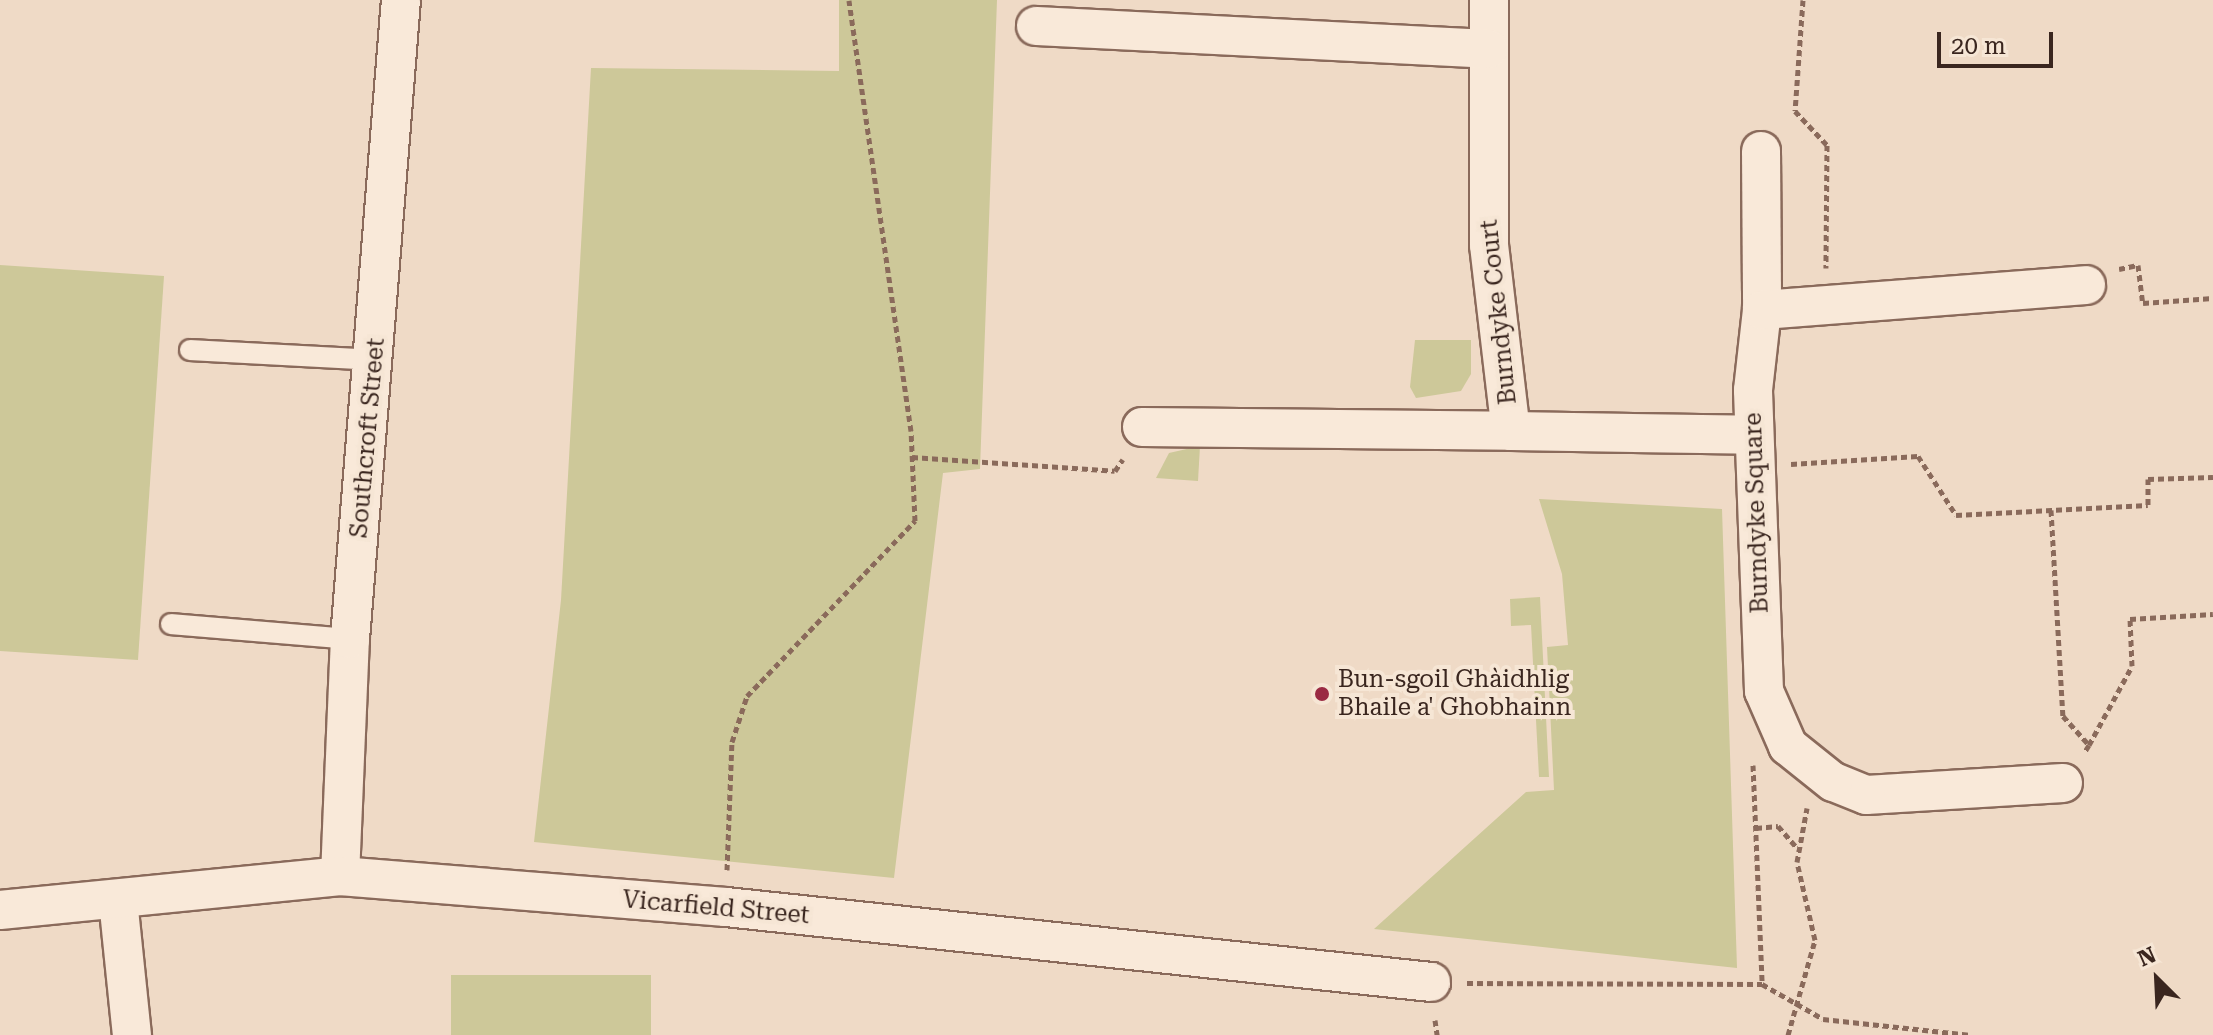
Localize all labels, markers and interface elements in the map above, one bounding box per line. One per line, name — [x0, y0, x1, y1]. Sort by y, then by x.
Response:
scale bar — [1941, 16, 2057, 66]
text: 20 m — [1951, 32, 2006, 60]
street label: Burndyke Court — [1475, 218, 1523, 406]
street label: Southcroft Street — [345, 337, 391, 539]
street label: Burndyke Square — [1739, 412, 1775, 614]
place label: Bun-sgoil Ghàidhlig Bhaile a' Ghobhainn — [1338, 666, 1571, 722]
marker: Bun-sgoil Ghàidhlig Bhaile a' Ghobhainn — [1313, 685, 1331, 703]
street label: Vicarfield Street — [621, 885, 811, 931]
north arrow — [2117, 939, 2197, 1019]
text: N — [2134, 942, 2160, 971]

